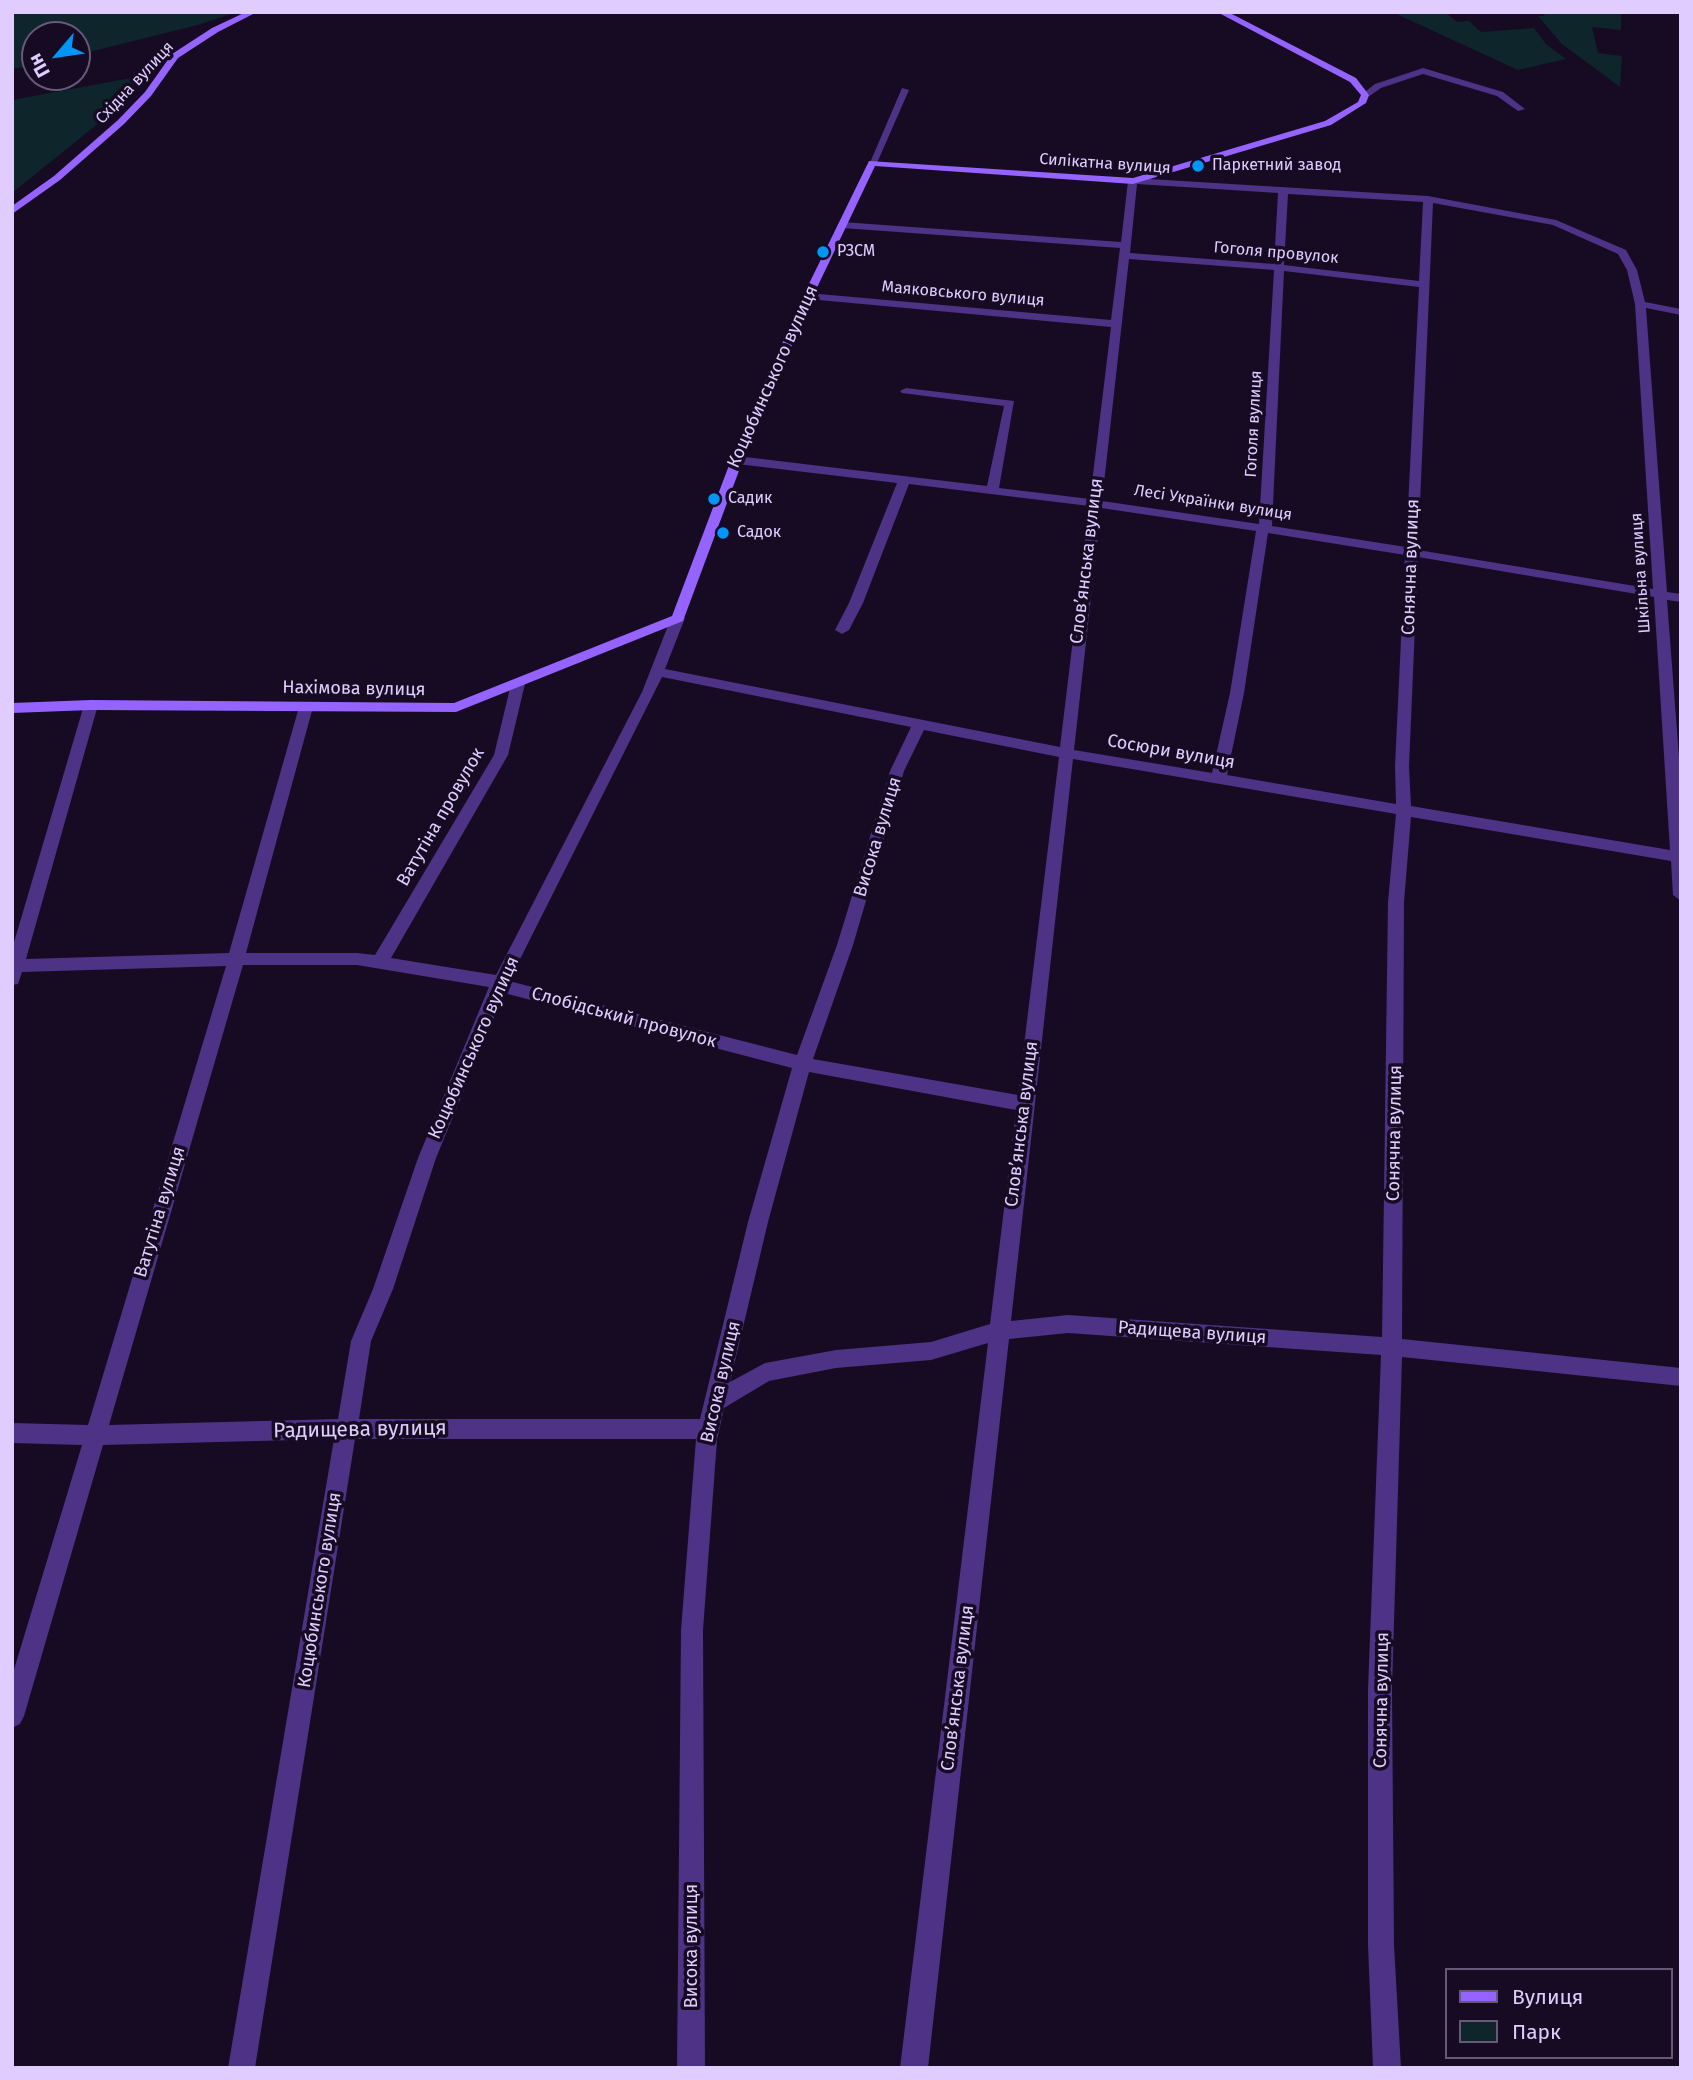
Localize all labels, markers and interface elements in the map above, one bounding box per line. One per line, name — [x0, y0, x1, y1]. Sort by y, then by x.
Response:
north arrow — [21, 21, 91, 91]
street label: Східна вулиця — [92, 38, 178, 128]
text: Пн — [23, 49, 55, 81]
street label: Силікатна вулиця — [1039, 150, 1171, 178]
place label: Паркетний завод — [1212, 156, 1341, 176]
marker: Паркетний завод — [1190, 158, 1206, 174]
street label: Гоголя провулок — [1213, 238, 1339, 268]
place label: РЗСМ — [837, 242, 875, 262]
marker: РЗСМ — [815, 244, 831, 260]
street label: Маяковського вулиця — [881, 277, 1045, 311]
street label: Коцюбинського вулиця — [723, 282, 823, 472]
street label: Гоголя вулиця — [1242, 370, 1266, 478]
street label: Слов’янська вулиця — [1066, 477, 1108, 645]
street label: Лесі Українки вулиця — [1133, 481, 1293, 525]
place label: Садик — [728, 489, 772, 509]
marker: Садик — [706, 491, 722, 507]
street label: Сонячна вулиця — [1398, 499, 1424, 635]
street label: Шкільна вулиця — [1627, 512, 1655, 634]
place label: Садок — [737, 523, 781, 543]
marker: Садок — [715, 525, 731, 541]
street label: Нахімова вулиця — [282, 677, 426, 701]
street label: Сосюри вулиця — [1105, 730, 1237, 774]
street label: Ватутіна провулок — [393, 744, 489, 890]
street label: Висока вулиця — [849, 774, 907, 900]
street label: Коцюбинського вулиця — [424, 953, 524, 1143]
street label: Слобідський провулок — [529, 983, 719, 1053]
street label: Слов’янська вулиця — [1001, 1040, 1043, 1208]
street label: Сонячна вулиця — [1383, 1065, 1407, 1201]
street label: Ватутіна вулиця — [130, 1144, 190, 1280]
street label: Радищева вулиця — [1117, 1317, 1267, 1349]
street label: Висока вулиця — [696, 1319, 746, 1445]
street label: Радищева вулиця — [273, 1416, 447, 1444]
street label: Коцюбинського вулиця — [294, 1491, 346, 1689]
street label: Слов’янська вулиця — [937, 1604, 979, 1772]
street label: Сонячна вулиця — [1370, 1632, 1394, 1768]
street label: Висока вулиця — [681, 1884, 703, 2008]
legend — [1444, 1968, 1672, 2059]
text: Вулиця — [1512, 1984, 1583, 2010]
text: Парк — [1512, 2019, 1561, 2045]

